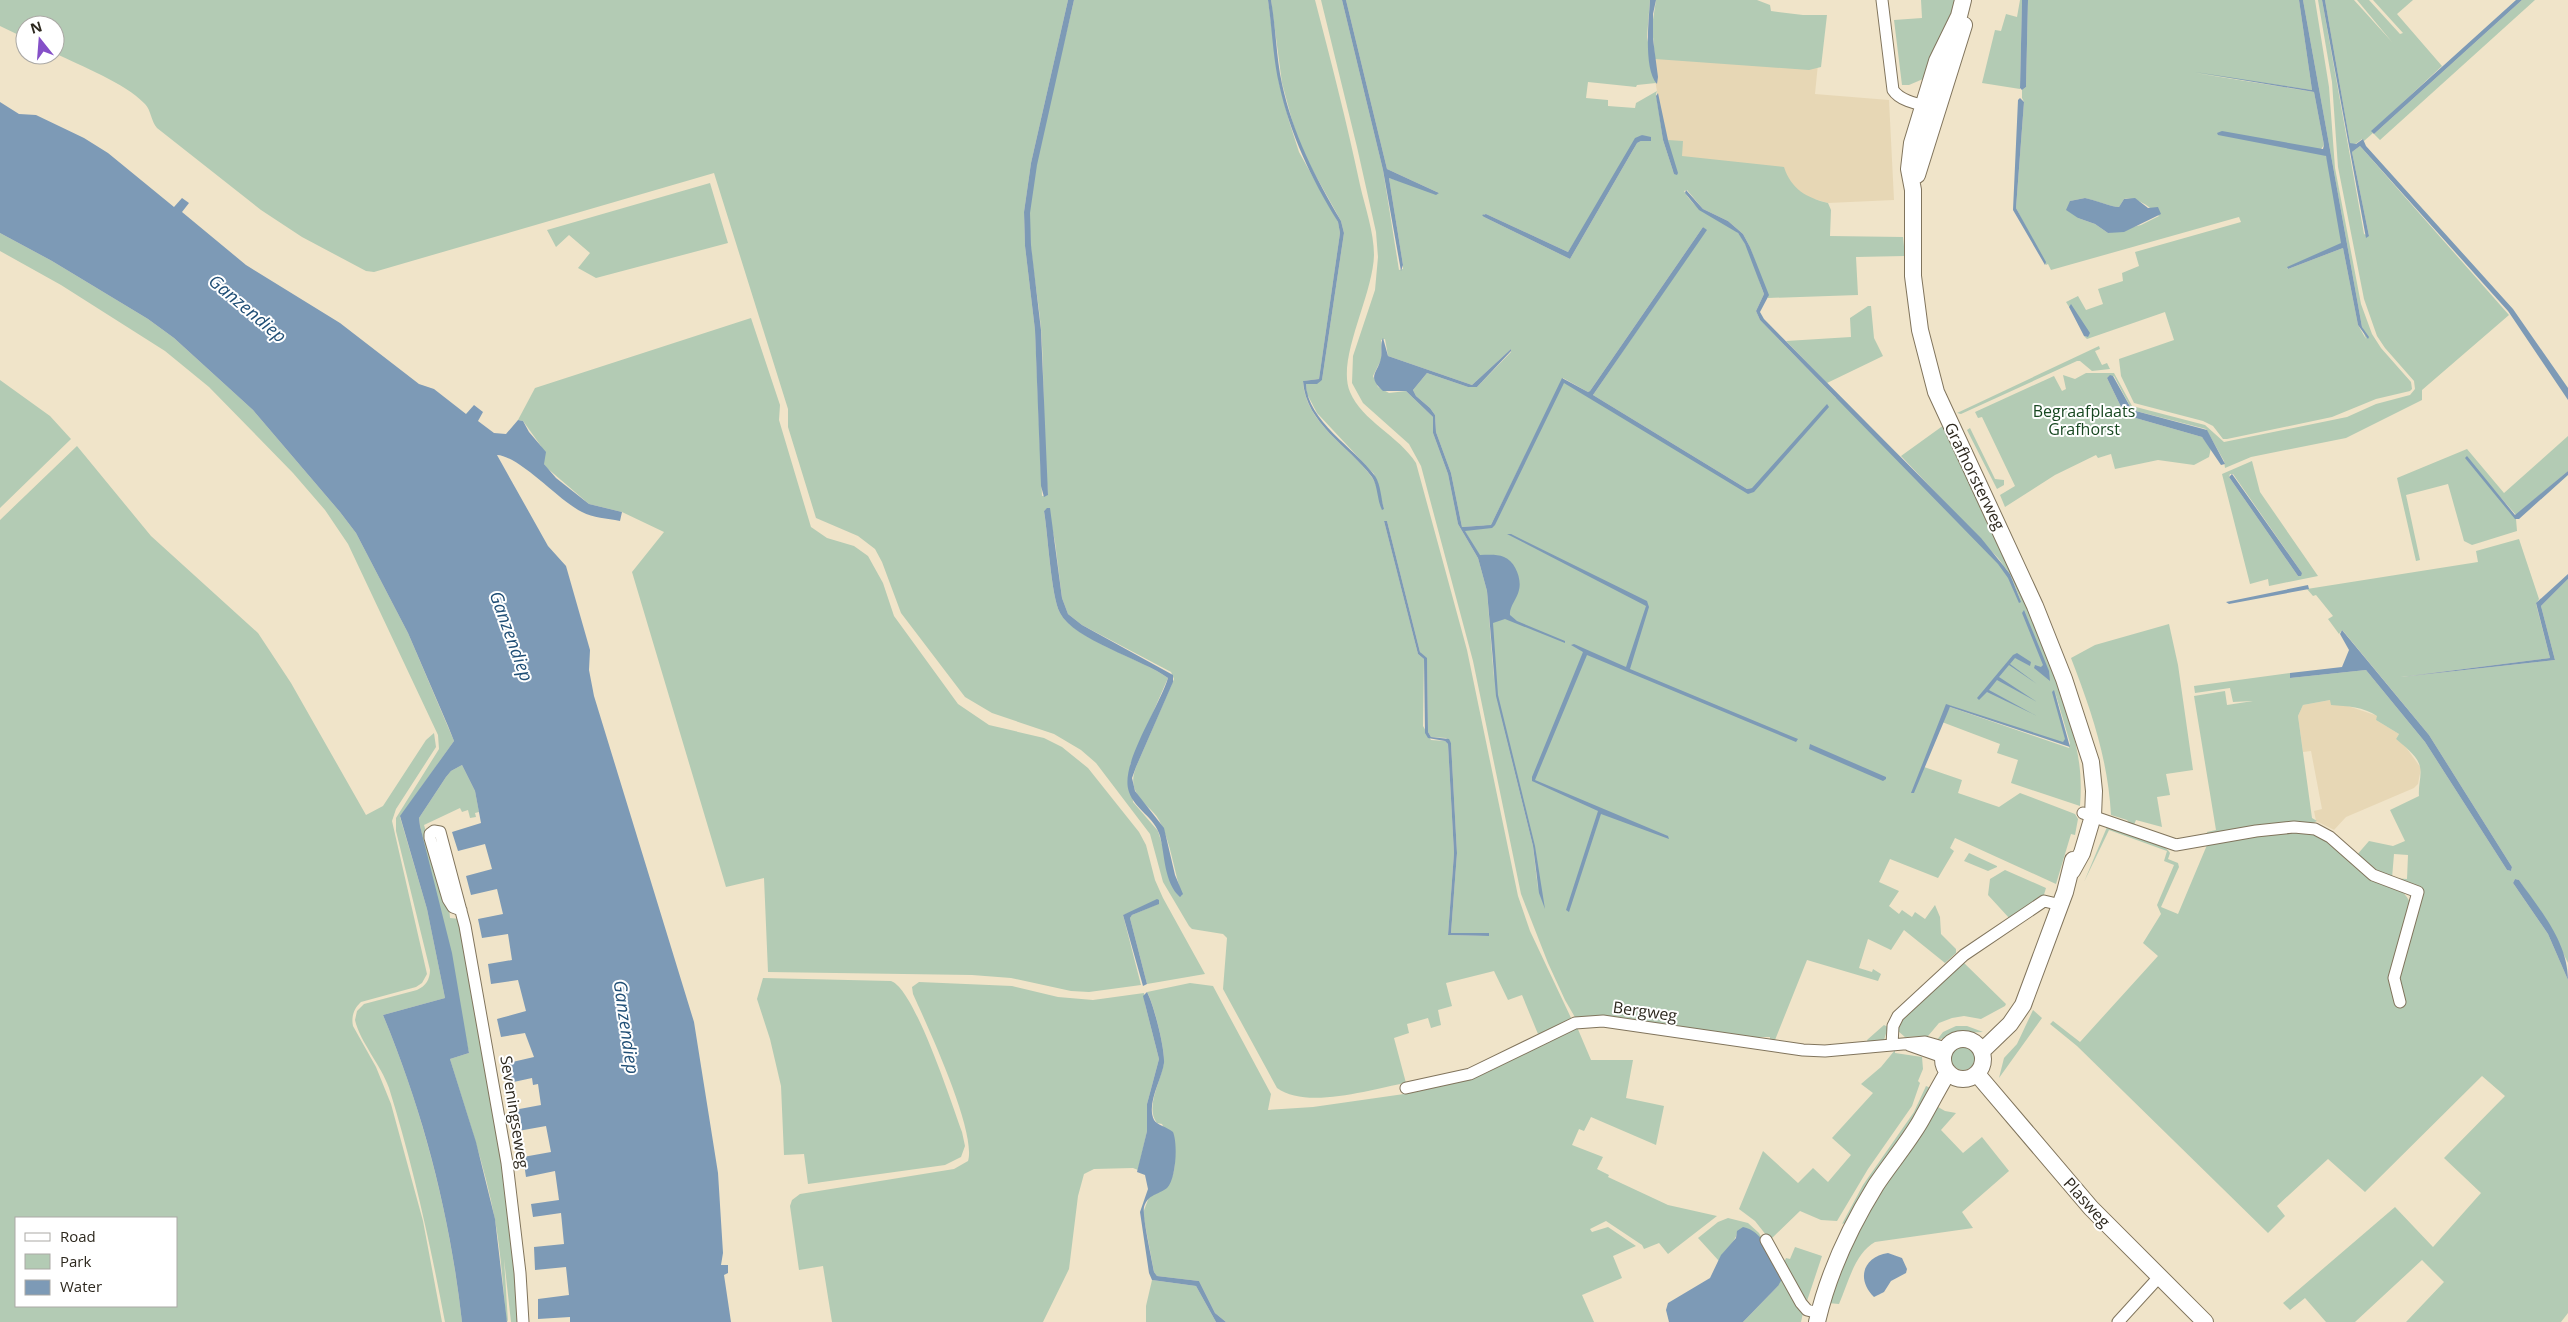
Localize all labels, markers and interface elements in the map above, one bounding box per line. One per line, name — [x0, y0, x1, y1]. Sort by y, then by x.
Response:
north arrow — [15, 15, 65, 65]
text: N — [28, 16, 44, 38]
water label: Ganzendiep — [204, 268, 292, 348]
park label: Begraafplaats Grafhorst — [2033, 400, 2135, 440]
street label: Grafhorsterweg — [1939, 418, 2011, 534]
water label: Ganzendiep — [485, 588, 539, 684]
water label: Ganzendiep — [609, 979, 645, 1075]
street label: Bergweg — [1611, 996, 1679, 1026]
street label: Seveningseweg — [495, 1054, 535, 1170]
street label: Plasweg — [2059, 1172, 2116, 1232]
legend — [15, 1217, 178, 1307]
text: Road — [60, 1226, 96, 1246]
text: Park — [60, 1251, 91, 1271]
text: Water — [60, 1276, 102, 1296]

